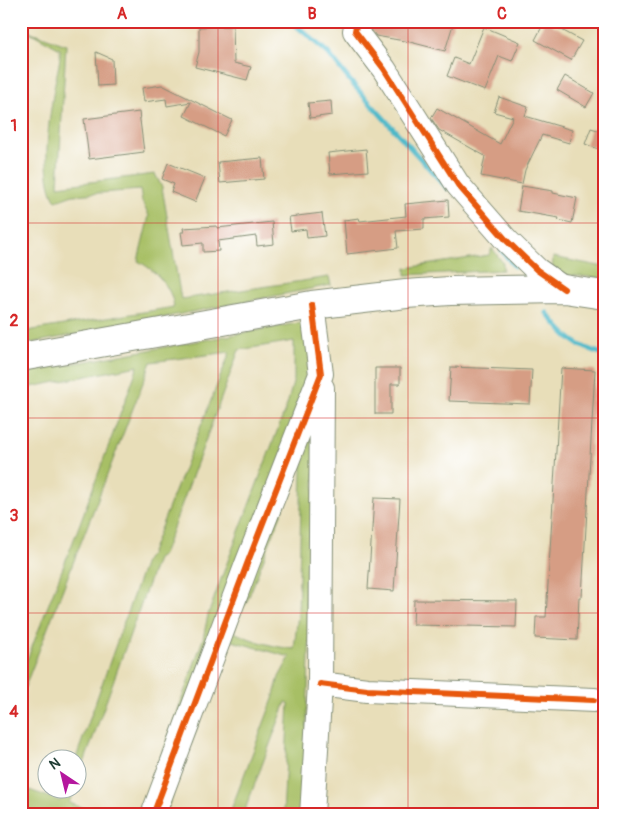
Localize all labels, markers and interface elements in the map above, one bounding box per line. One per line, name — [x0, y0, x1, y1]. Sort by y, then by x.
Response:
text: A — [117, 4, 128, 24]
text: B — [307, 4, 317, 24]
text: C — [497, 4, 507, 24]
text: 1 — [11, 116, 17, 136]
text: 2 — [10, 311, 19, 331]
text: 3 — [10, 506, 19, 526]
text: 4 — [9, 702, 19, 722]
north arrow — [38, 748, 88, 798]
text: N — [46, 754, 64, 773]

